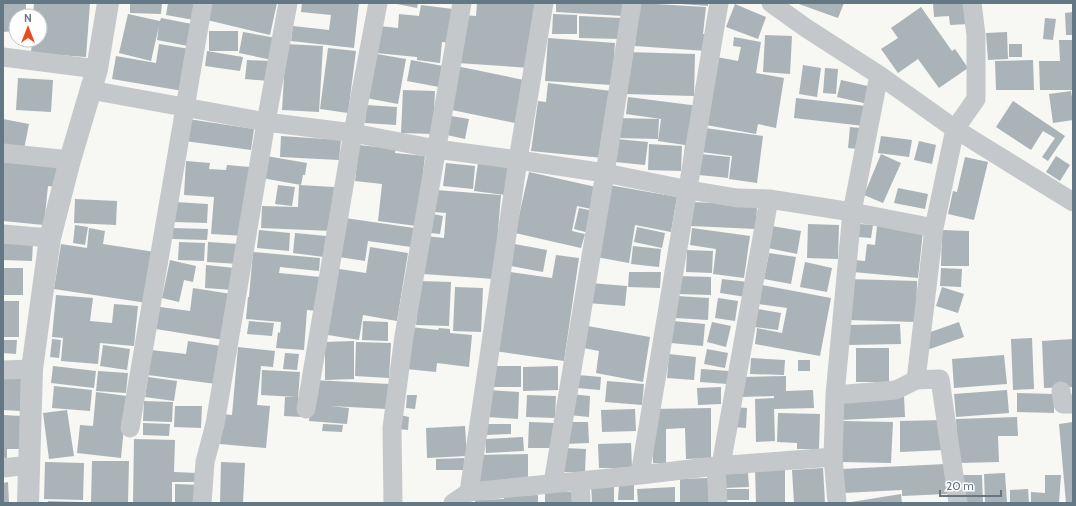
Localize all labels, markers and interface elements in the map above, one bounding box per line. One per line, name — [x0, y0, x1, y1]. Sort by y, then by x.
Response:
north arrow — [8, 8, 48, 48]
text: N — [24, 11, 32, 25]
scale bar — [940, 472, 1001, 498]
text: 20 m — [946, 478, 974, 493]

